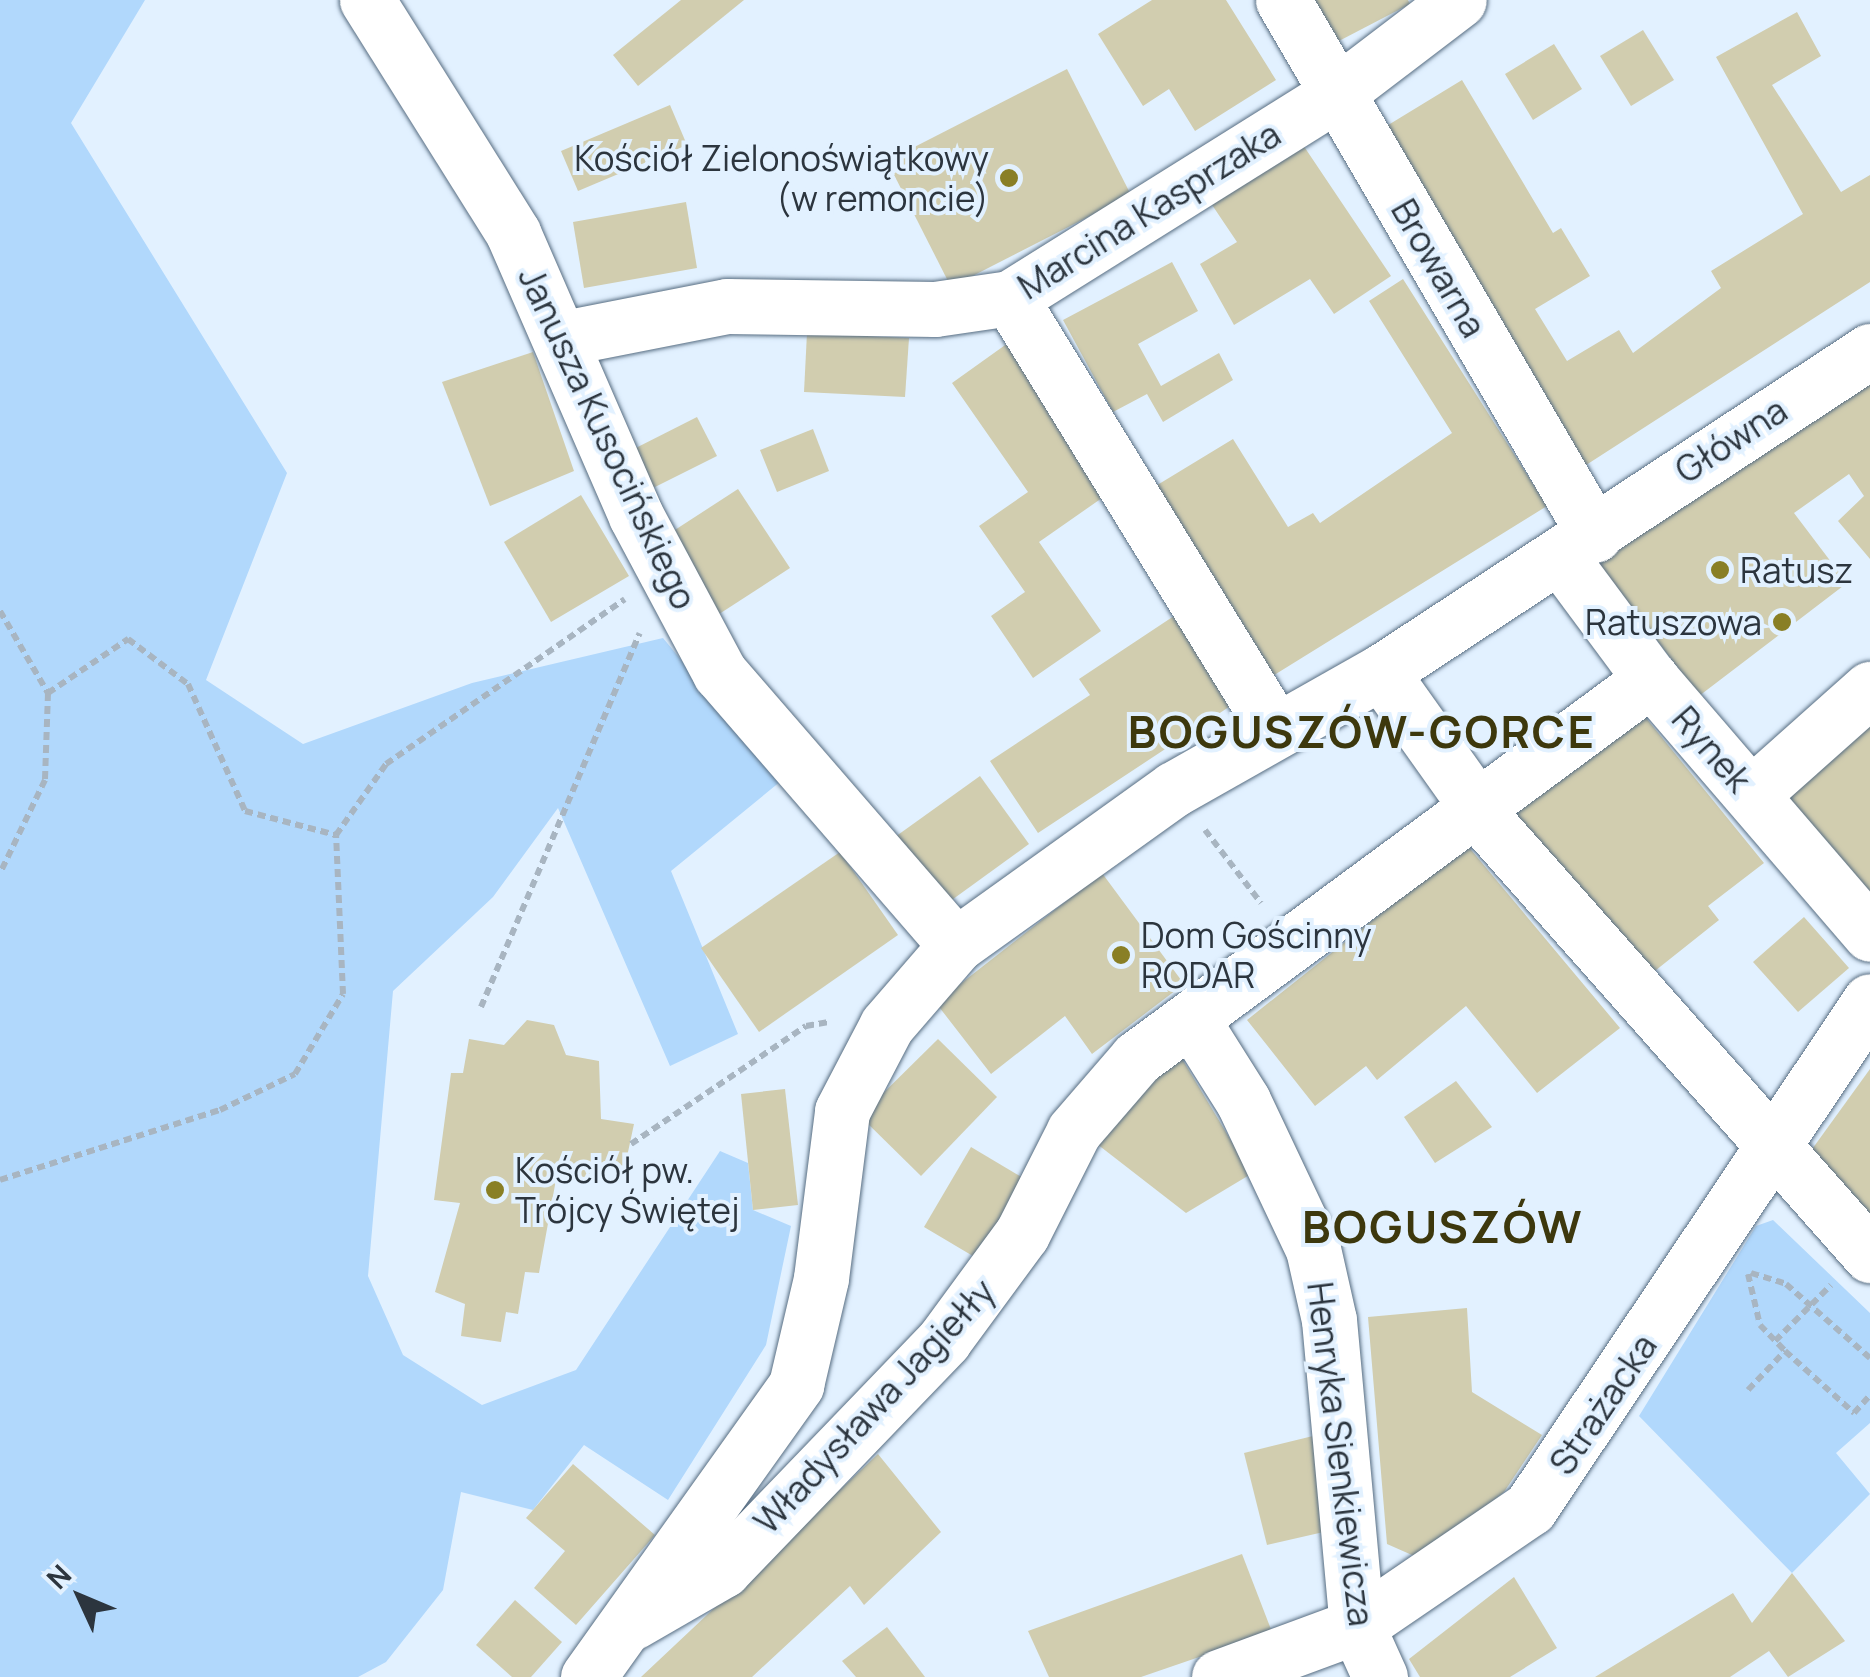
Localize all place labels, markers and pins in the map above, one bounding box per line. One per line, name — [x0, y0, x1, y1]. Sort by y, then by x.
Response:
place label: Kościół Zielonoświątkowy (w remoncie) — [574, 137, 989, 219]
marker: Kościół Zielonoświątkowy (w remoncie) — [998, 167, 1020, 189]
place label: Ratusz — [1740, 549, 1853, 591]
marker: Ratusz — [1709, 559, 1731, 581]
place label: Ratuszowa — [1585, 601, 1762, 643]
marker: Ratuszowa — [1771, 611, 1793, 633]
place label: Dom Gościnny RODAR — [1141, 914, 1372, 996]
marker: Dom Gościnny RODAR — [1110, 944, 1132, 966]
place label: Kościół pw. Trójcy Świętej — [515, 1149, 740, 1231]
marker: Kościół pw. Trójcy Świętej — [484, 1179, 506, 1201]

